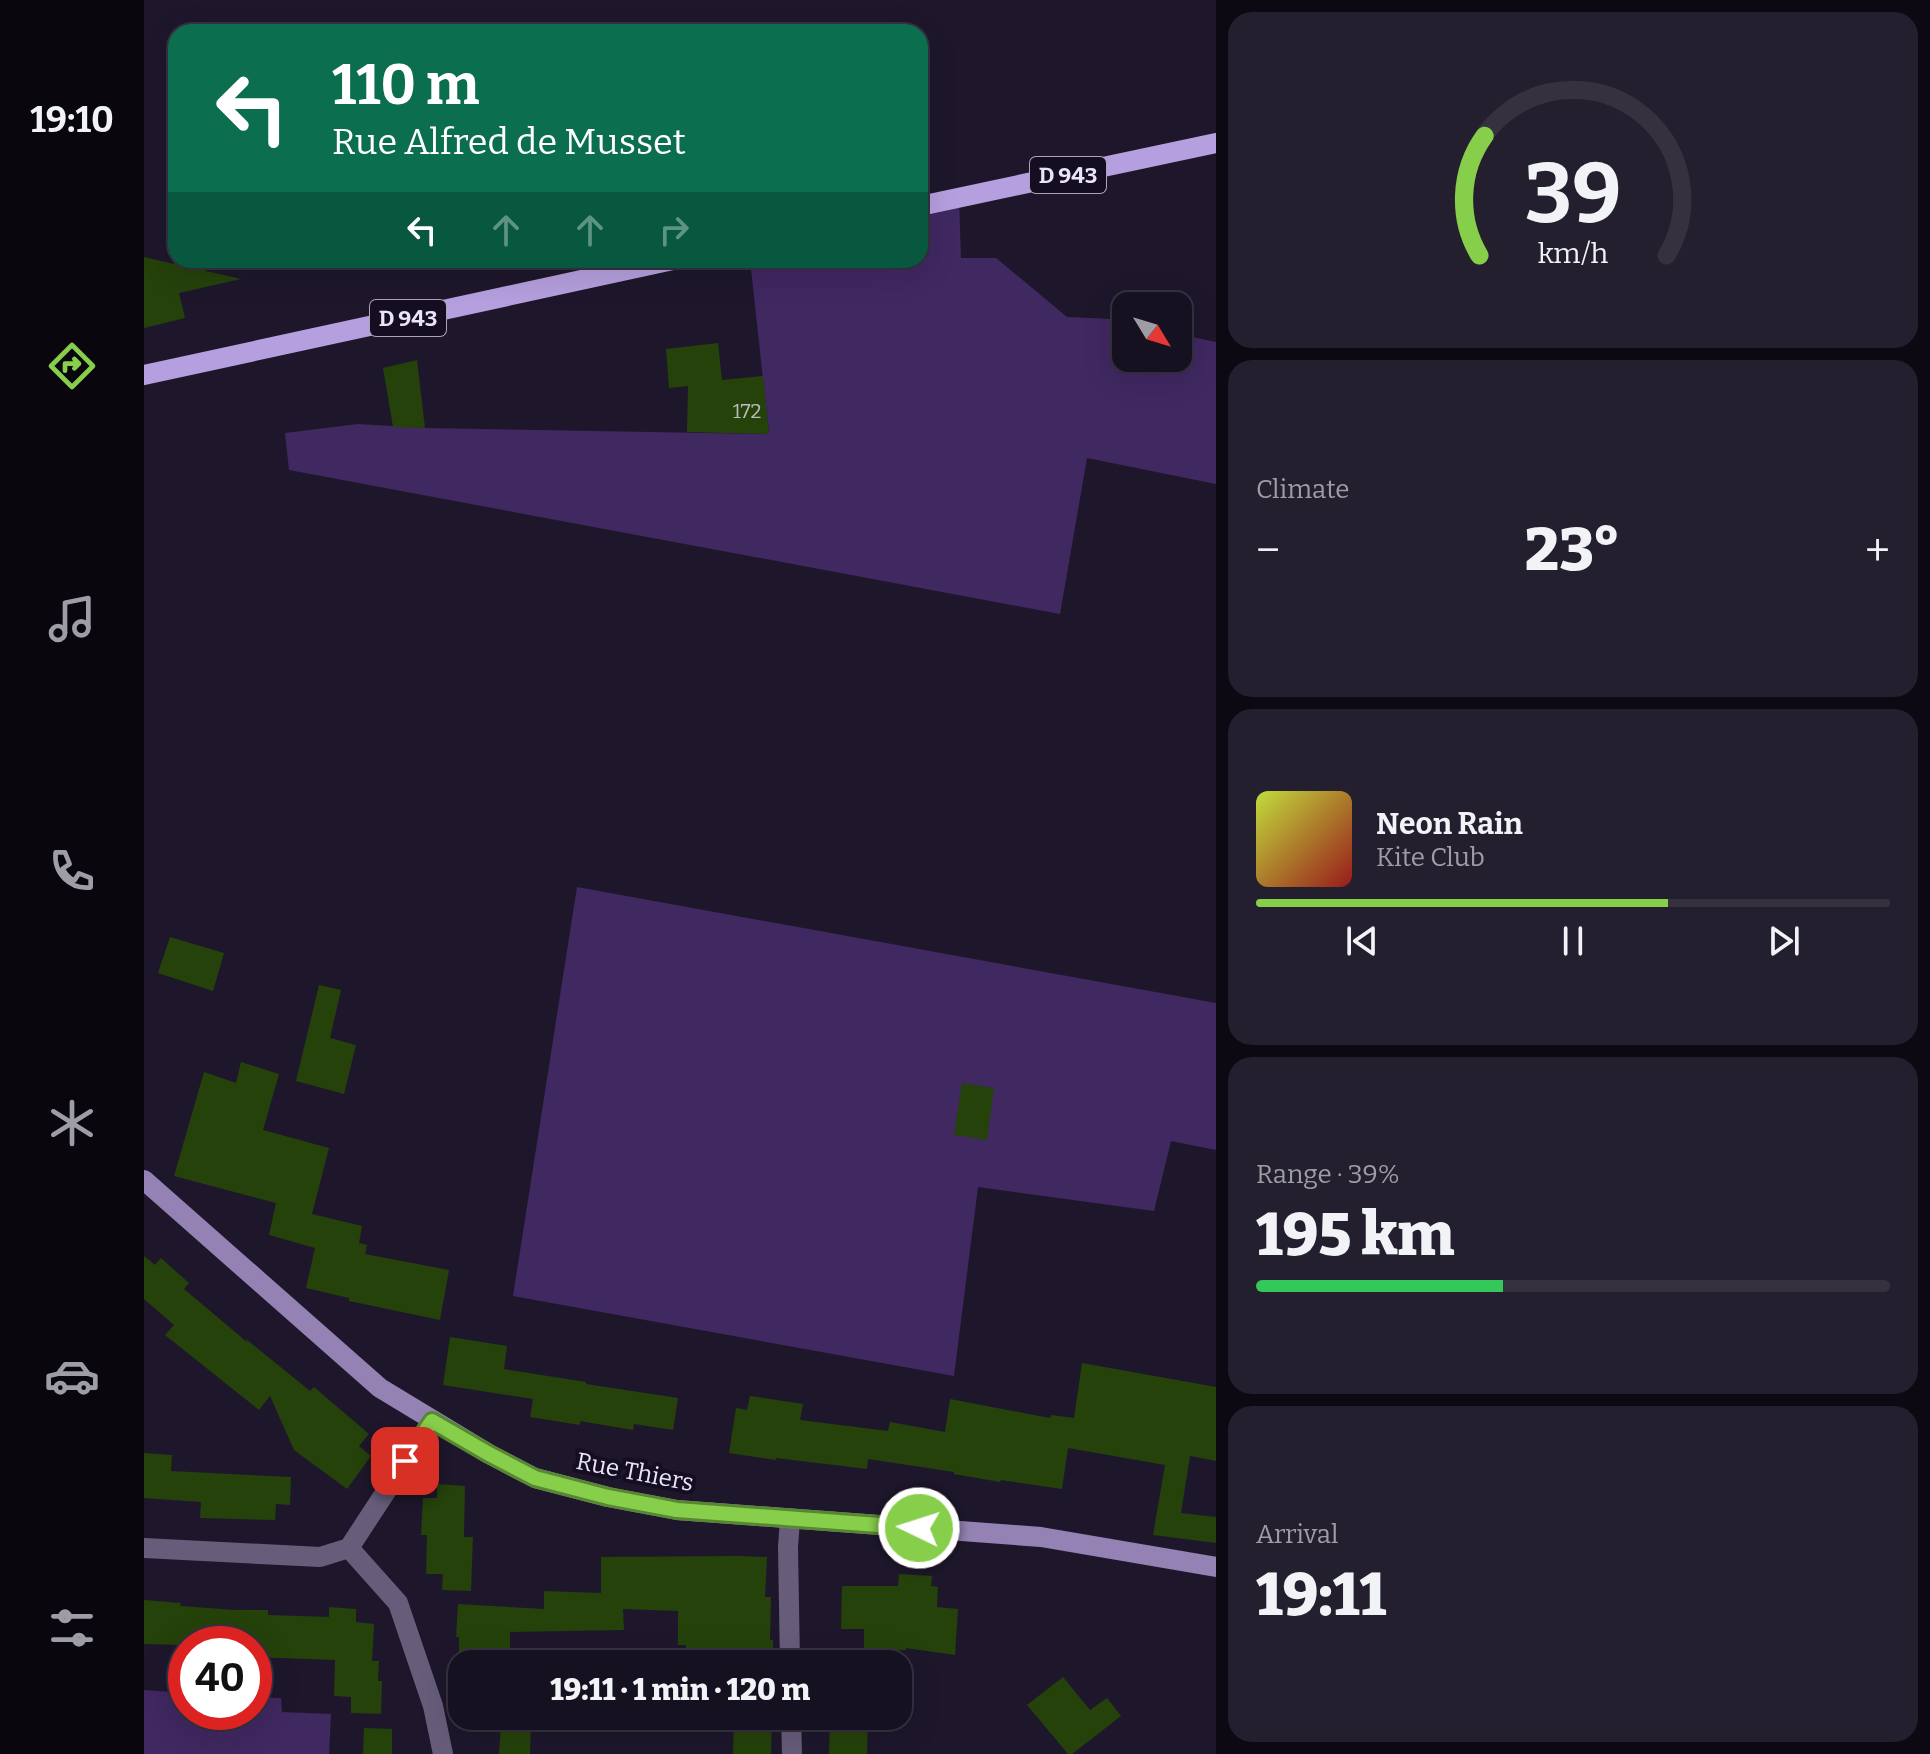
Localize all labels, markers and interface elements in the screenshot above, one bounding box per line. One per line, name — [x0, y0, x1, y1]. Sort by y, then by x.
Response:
text: 110 m — [332, 52, 479, 119]
icon: left — [200, 56, 304, 160]
text: 19:10 — [30, 98, 114, 142]
text: Rue Alfred de Musset — [332, 120, 686, 164]
text: 39 — [1524, 144, 1622, 244]
road number: D 943 — [1030, 157, 1106, 193]
icon: left — [400, 208, 444, 252]
icon: ahead — [484, 208, 528, 252]
icon: ahead — [568, 208, 612, 252]
icon: right — [652, 208, 696, 252]
text: km/h — [1538, 236, 1609, 271]
north arrow — [1112, 292, 1192, 372]
map controls — [1112, 292, 1192, 372]
road number: D 943 — [370, 300, 446, 336]
icon: directions — [44, 338, 100, 394]
house number: 172 — [733, 399, 761, 423]
text: Climate — [1256, 474, 1350, 505]
text: 23° — [1525, 514, 1620, 586]
text: − — [1256, 524, 1280, 577]
text: + — [1865, 524, 1890, 577]
icon: music — [44, 591, 100, 647]
text: Neon Rain — [1376, 806, 1523, 842]
text: Kite Club — [1376, 842, 1485, 873]
icon: phone — [44, 843, 100, 899]
icon: previous — [1340, 919, 1384, 963]
icon: pause — [1551, 919, 1595, 963]
icon: next — [1762, 919, 1806, 963]
icon: climate — [44, 1095, 100, 1151]
text: Range · 39% — [1256, 1159, 1400, 1190]
text: 195 km — [1256, 1199, 1455, 1271]
icon: car — [44, 1348, 100, 1404]
pin — [371, 1427, 439, 1495]
icon: arrive — [383, 1439, 427, 1483]
street label: Rue Thiers — [574, 1447, 696, 1497]
position arrow — [877, 1486, 961, 1570]
text: Arrival — [1256, 1519, 1338, 1550]
text: 19:11 — [1256, 1559, 1386, 1631]
icon: filters — [44, 1600, 100, 1656]
speed limit sign: 40 — [168, 1626, 272, 1730]
text: 19:11 · 1 min · 120 m — [550, 1672, 810, 1708]

